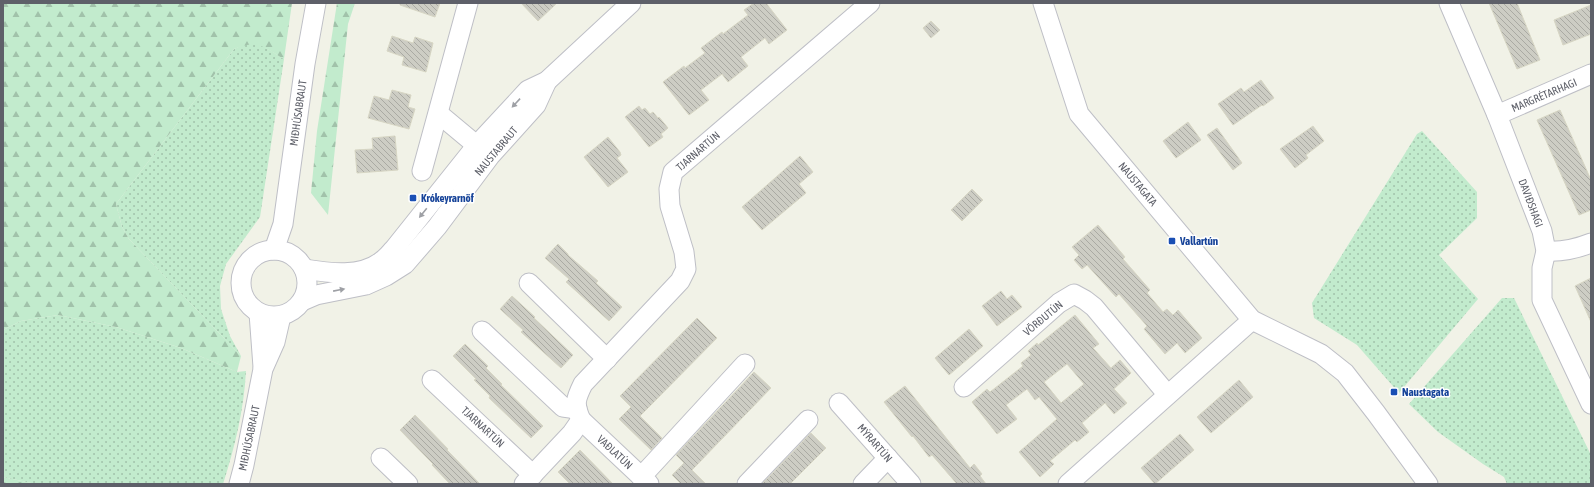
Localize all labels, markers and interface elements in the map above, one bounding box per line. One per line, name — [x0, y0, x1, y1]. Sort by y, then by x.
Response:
street label: MARGRÉTARHAGI — [1509, 76, 1579, 114]
street label: MIÐHÚSABRAUT — [287, 79, 309, 147]
one-way arrow — [511, 98, 521, 108]
street label: NAUSTABRAUT — [472, 124, 520, 178]
street label: TJARNARTÚN — [674, 129, 722, 173]
street label: NAUSTAGATA — [1116, 160, 1160, 209]
street label: DAVIÐSHAGI — [1516, 177, 1546, 229]
place label: Krókeyrarnöf — [421, 192, 475, 204]
marker: Krókeyrarnöf — [408, 193, 418, 203]
one-way arrow — [418, 208, 427, 219]
place label: Vallartún — [1179, 235, 1218, 247]
marker: Vallartún — [1167, 236, 1177, 246]
one-way arrow — [333, 287, 345, 293]
street label: VÖRÐUTÚN — [1021, 298, 1065, 338]
place label: Naustagata — [1402, 386, 1449, 398]
marker: Naustagata — [1389, 387, 1399, 397]
street label: MIÐHÚSABRAUT — [236, 404, 262, 472]
street label: TJARNARTÚN — [459, 404, 507, 450]
street label: MÝRARTÚN — [855, 422, 895, 464]
street label: VAÐLATÚN — [595, 433, 635, 471]

